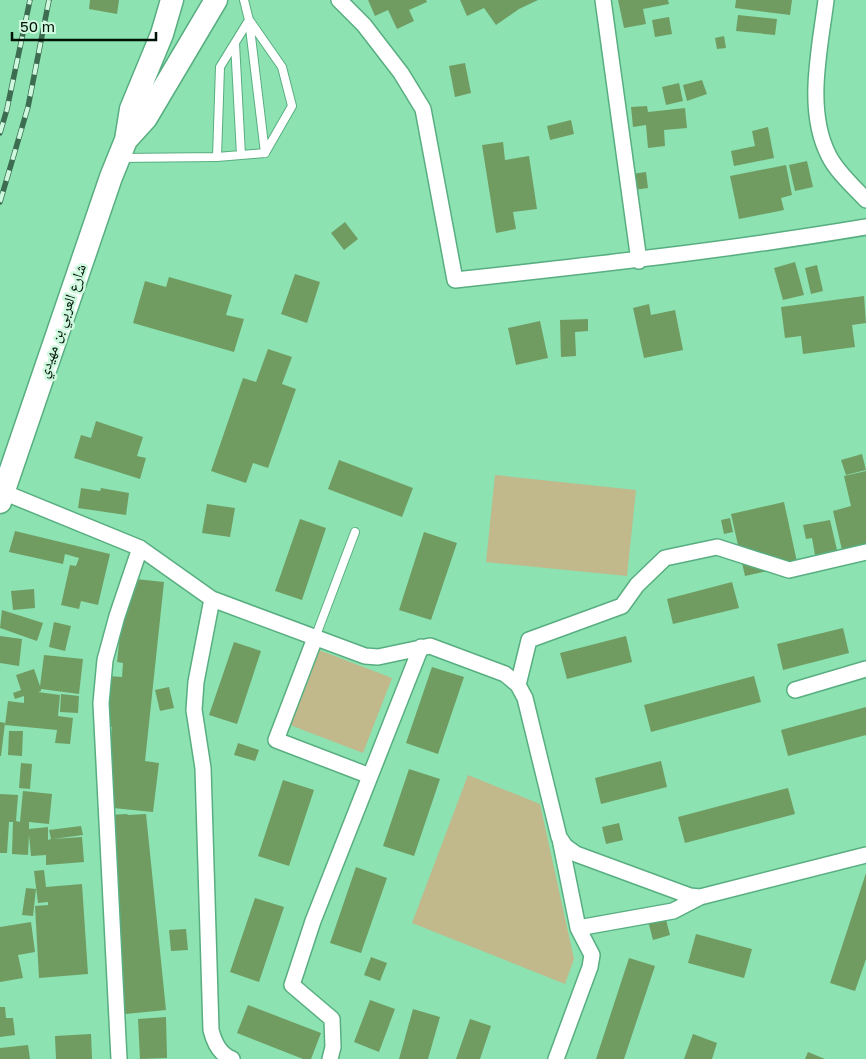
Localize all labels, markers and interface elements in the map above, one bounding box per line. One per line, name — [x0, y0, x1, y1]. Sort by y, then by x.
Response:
scale bar — [12, 10, 156, 42]
text: 50 m — [20, 17, 55, 35]
street label: ﺷﺍﺭﻉ ﺍﻟﻌﺮﺑﻲ ﺑﻦ ﻣﻬﻴﺩﻱ — [33, 261, 93, 381]

